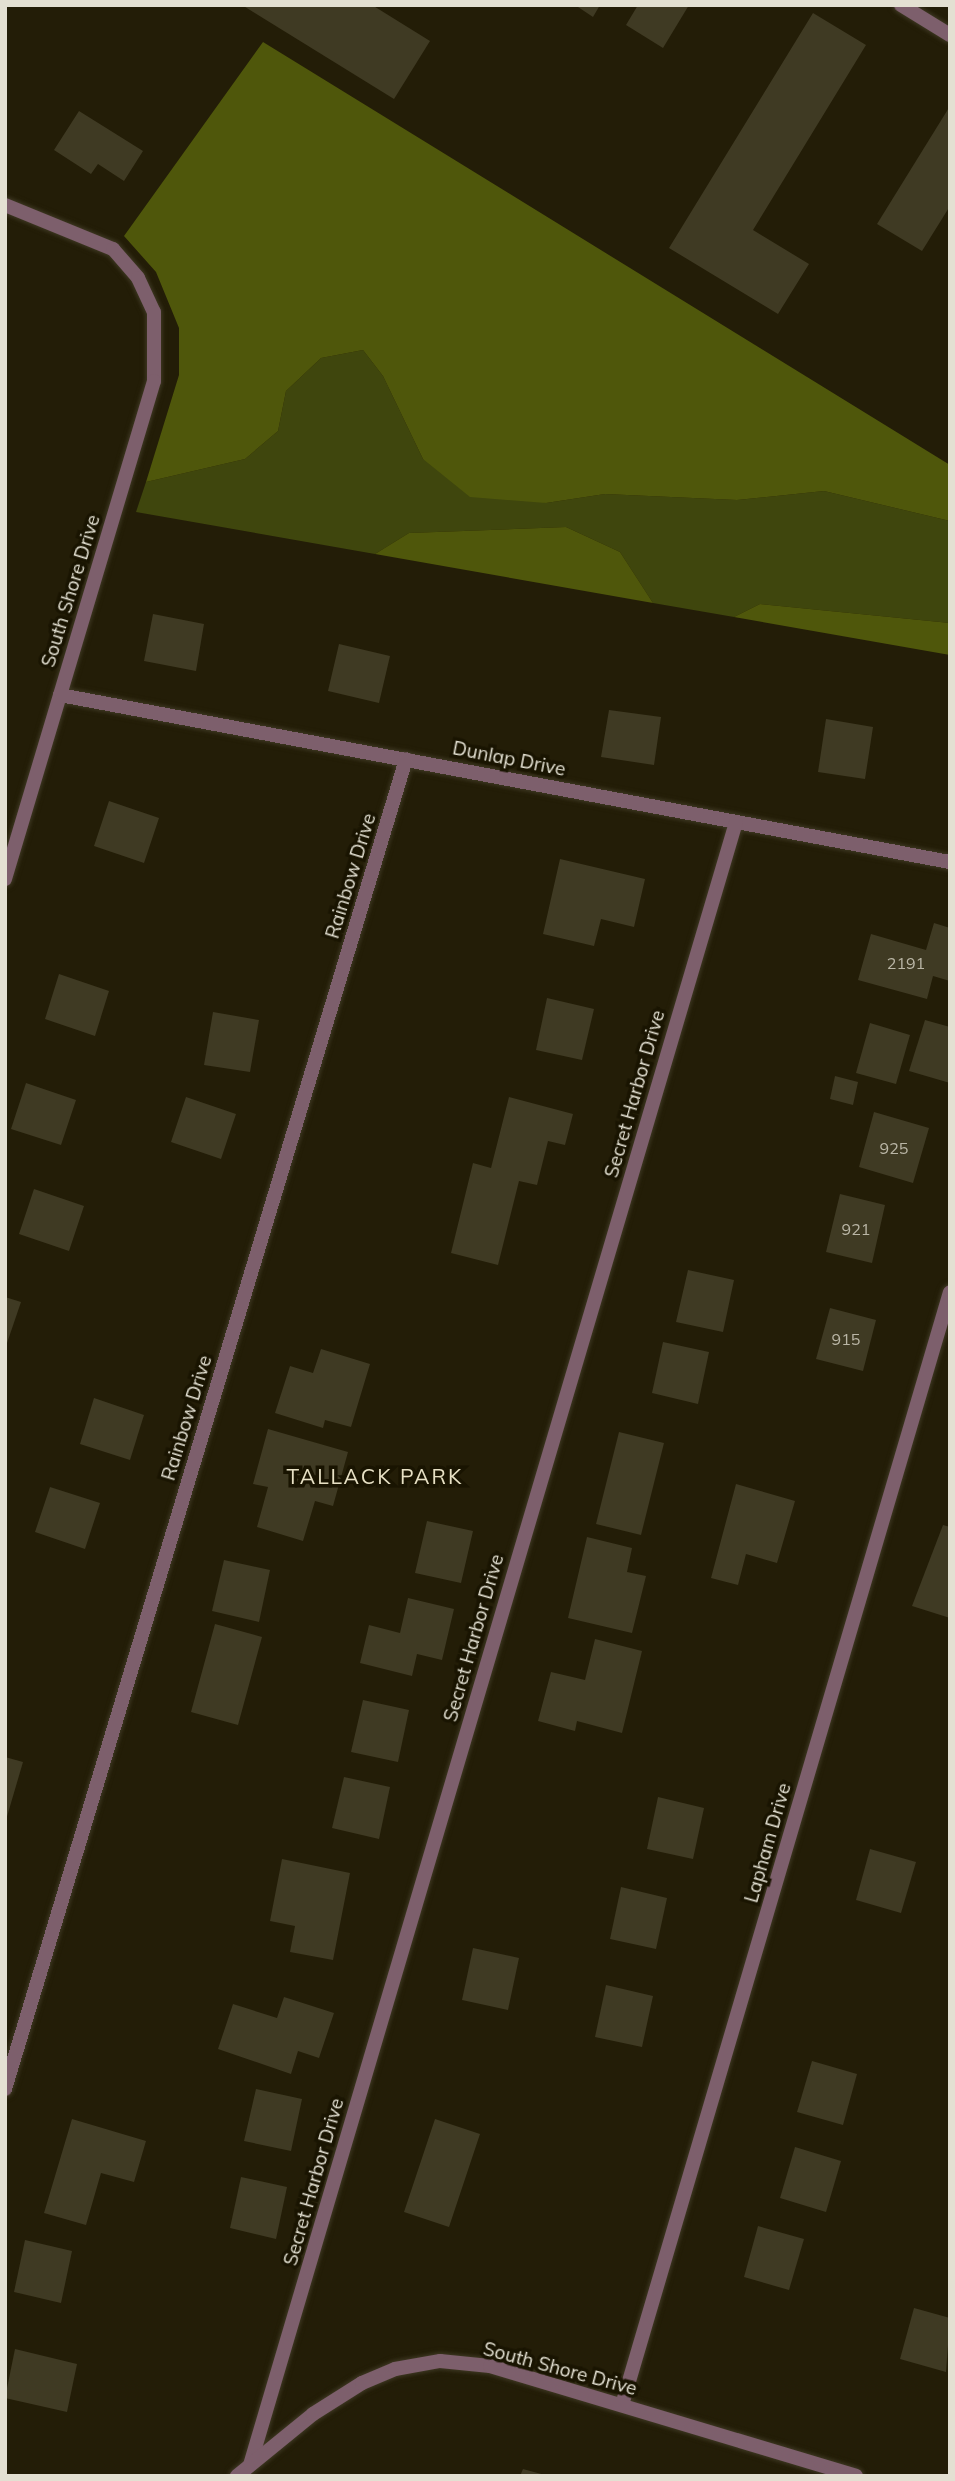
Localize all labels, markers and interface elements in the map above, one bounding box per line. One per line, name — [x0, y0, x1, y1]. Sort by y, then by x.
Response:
street label: South Shore Drive — [37, 512, 105, 670]
street label: Dunlap Drive — [451, 737, 567, 781]
street label: Rainbow Drive — [321, 811, 381, 941]
house number: 2191 — [887, 953, 925, 973]
street label: Secret Harbor Drive — [600, 1008, 670, 1180]
house number: 925 — [880, 1138, 908, 1158]
house number: 921 — [842, 1219, 870, 1239]
house number: 915 — [832, 1329, 860, 1349]
street label: Rainbow Drive — [157, 1353, 217, 1483]
district label: TALLACK PARK — [288, 1463, 462, 1489]
street label: Secret Harbor Drive — [439, 1552, 509, 1724]
street label: Lapham Drive — [740, 1781, 796, 1905]
street label: Secret Harbor Drive — [279, 2096, 349, 2268]
street label: South Shore Drive — [481, 2338, 639, 2400]

